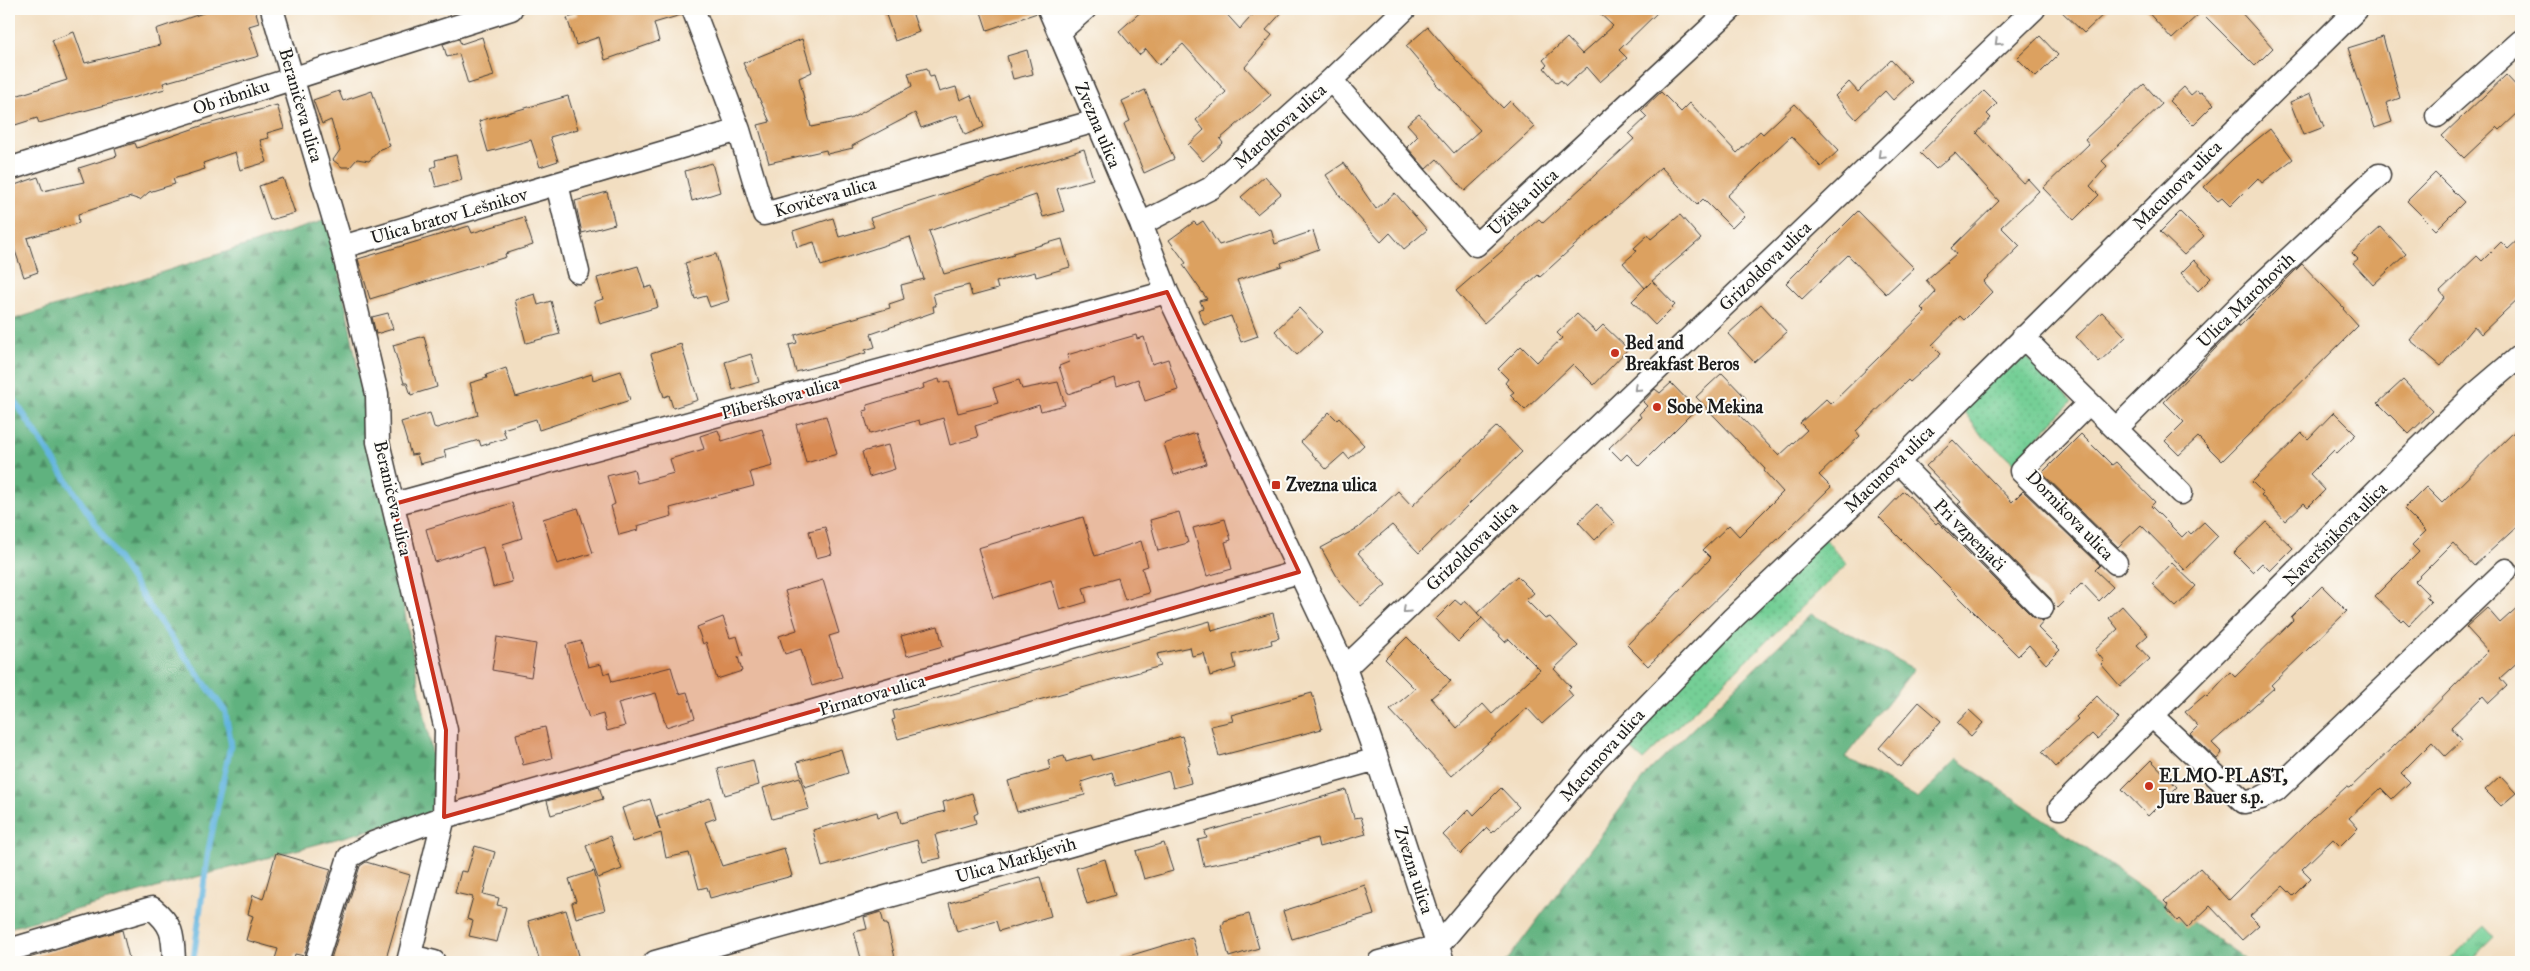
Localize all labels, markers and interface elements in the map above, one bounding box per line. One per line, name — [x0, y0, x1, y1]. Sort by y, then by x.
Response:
one-way arrow — [1995, 37, 2004, 46]
street label: Beraničeva ulica — [274, 45, 328, 165]
street label: Ob ribniku — [190, 74, 272, 120]
street label: Maroltova ulica — [1229, 78, 1331, 173]
street label: Zvezna ulica — [1070, 79, 1126, 171]
street label: Macunova ulica — [2128, 136, 2226, 234]
one-way arrow — [1878, 149, 1887, 158]
street label: Užiška ulica — [1483, 164, 1563, 240]
street label: Kovičeva ulica — [772, 172, 879, 222]
street label: Ulica bratov Lešnikov — [368, 183, 531, 249]
street label: Grizoldova ulica — [1714, 216, 1816, 316]
street label: Ulica Marohovih — [2192, 248, 2300, 352]
place label: Bed and Breakfast Beros — [1625, 332, 1740, 375]
marker: Bed and Breakfast Beros — [1609, 347, 1621, 359]
street label: Pliberškova ulica — [719, 372, 842, 424]
one-way arrow — [1634, 382, 1643, 391]
place label: Sobe Mekina — [1667, 396, 1764, 418]
marker: Sobe Mekina — [1651, 401, 1663, 413]
street label: Macunova ulica — [1839, 420, 1939, 517]
street label: Beraničeva ulica — [369, 438, 417, 558]
street label: Dornikova ulica — [2022, 465, 2119, 565]
place label: Zvezna ulica — [1286, 474, 1377, 496]
street label: Naveršnikova ulica — [2278, 477, 2392, 591]
marker: Zvezna ulica — [1270, 479, 1282, 491]
street label: Pri vzpenjači — [1929, 494, 2011, 576]
street label: Grizoldova ulica — [1421, 496, 1523, 596]
one-way arrow — [1403, 604, 1412, 613]
street label: Pirnatova ulica — [816, 669, 928, 721]
street label: Macunova ulica — [1555, 704, 1649, 806]
place label: ELMO-PLAST, Jure Bauer s.p. — [2157, 765, 2288, 809]
marker: ELMO-PLAST, Jure Bauer s.p. — [2143, 780, 2155, 792]
street label: Zvezna ulica — [1390, 823, 1439, 917]
street label: Ulica Markljevih — [953, 832, 1079, 888]

